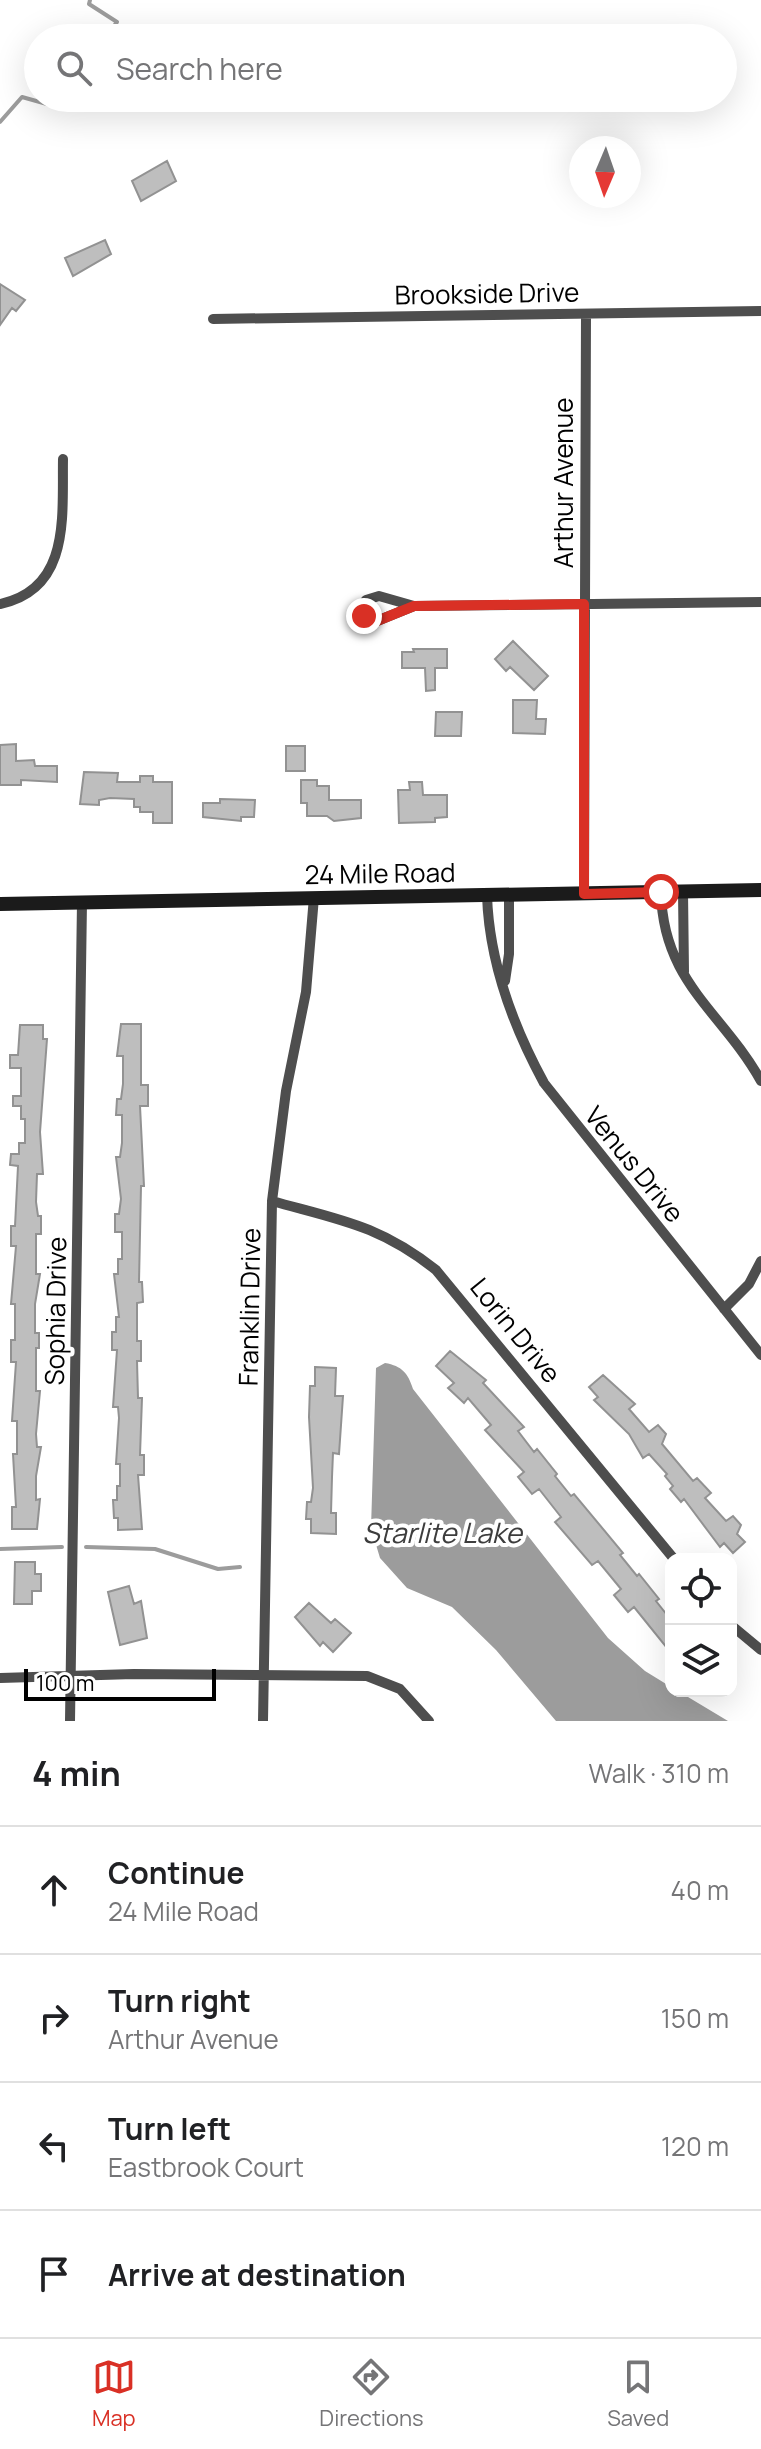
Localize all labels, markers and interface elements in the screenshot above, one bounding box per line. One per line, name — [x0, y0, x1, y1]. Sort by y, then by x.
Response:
search box — [24, 24, 737, 112]
icon: search — [52, 46, 96, 90]
text: Search here — [116, 48, 283, 89]
north arrow — [569, 136, 641, 208]
street label: Brookside Drive — [394, 273, 580, 313]
street label: Arthur Avenue — [545, 398, 581, 568]
route end — [346, 598, 382, 634]
street label: 24 Mile Road — [304, 854, 456, 892]
route start — [643, 874, 679, 910]
street label: Venus Drive — [577, 1098, 693, 1230]
street label: Franklin Drive — [230, 1228, 268, 1386]
street label: Sophia Drive — [36, 1236, 74, 1386]
street label: Lorin Drive — [463, 1270, 569, 1390]
water label: Starlite Lake — [362, 1513, 523, 1551]
map controls — [665, 1553, 737, 1697]
button: locate — [665, 1553, 737, 1625]
button: layers — [665, 1625, 737, 1697]
scale bar — [24, 1665, 216, 1701]
text: 100 m — [36, 1668, 94, 1698]
text: 4 min — [32, 1750, 121, 1796]
text: Walk · 310 m — [589, 1755, 729, 1791]
text: Continue — [108, 1852, 244, 1893]
icon: ahead — [32, 1868, 76, 1912]
text: 40 m — [671, 1872, 729, 1908]
text: 24 Mile Road — [108, 1893, 259, 1929]
text: Turn right — [108, 1980, 251, 2021]
icon: right — [32, 1996, 76, 2040]
text: 150 m — [661, 2000, 729, 2036]
text: Arthur Avenue — [108, 2021, 279, 2057]
text: Turn left — [108, 2108, 231, 2149]
icon: left — [32, 2124, 76, 2168]
text: 120 m — [661, 2128, 729, 2164]
text: Eastbrook Court — [108, 2149, 304, 2185]
icon: arrive — [32, 2252, 76, 2296]
text: Arrive at destination — [108, 2254, 406, 2295]
tab: Map — [92, 2355, 136, 2433]
tab: Directions — [319, 2355, 424, 2433]
tab: Saved — [607, 2355, 669, 2433]

